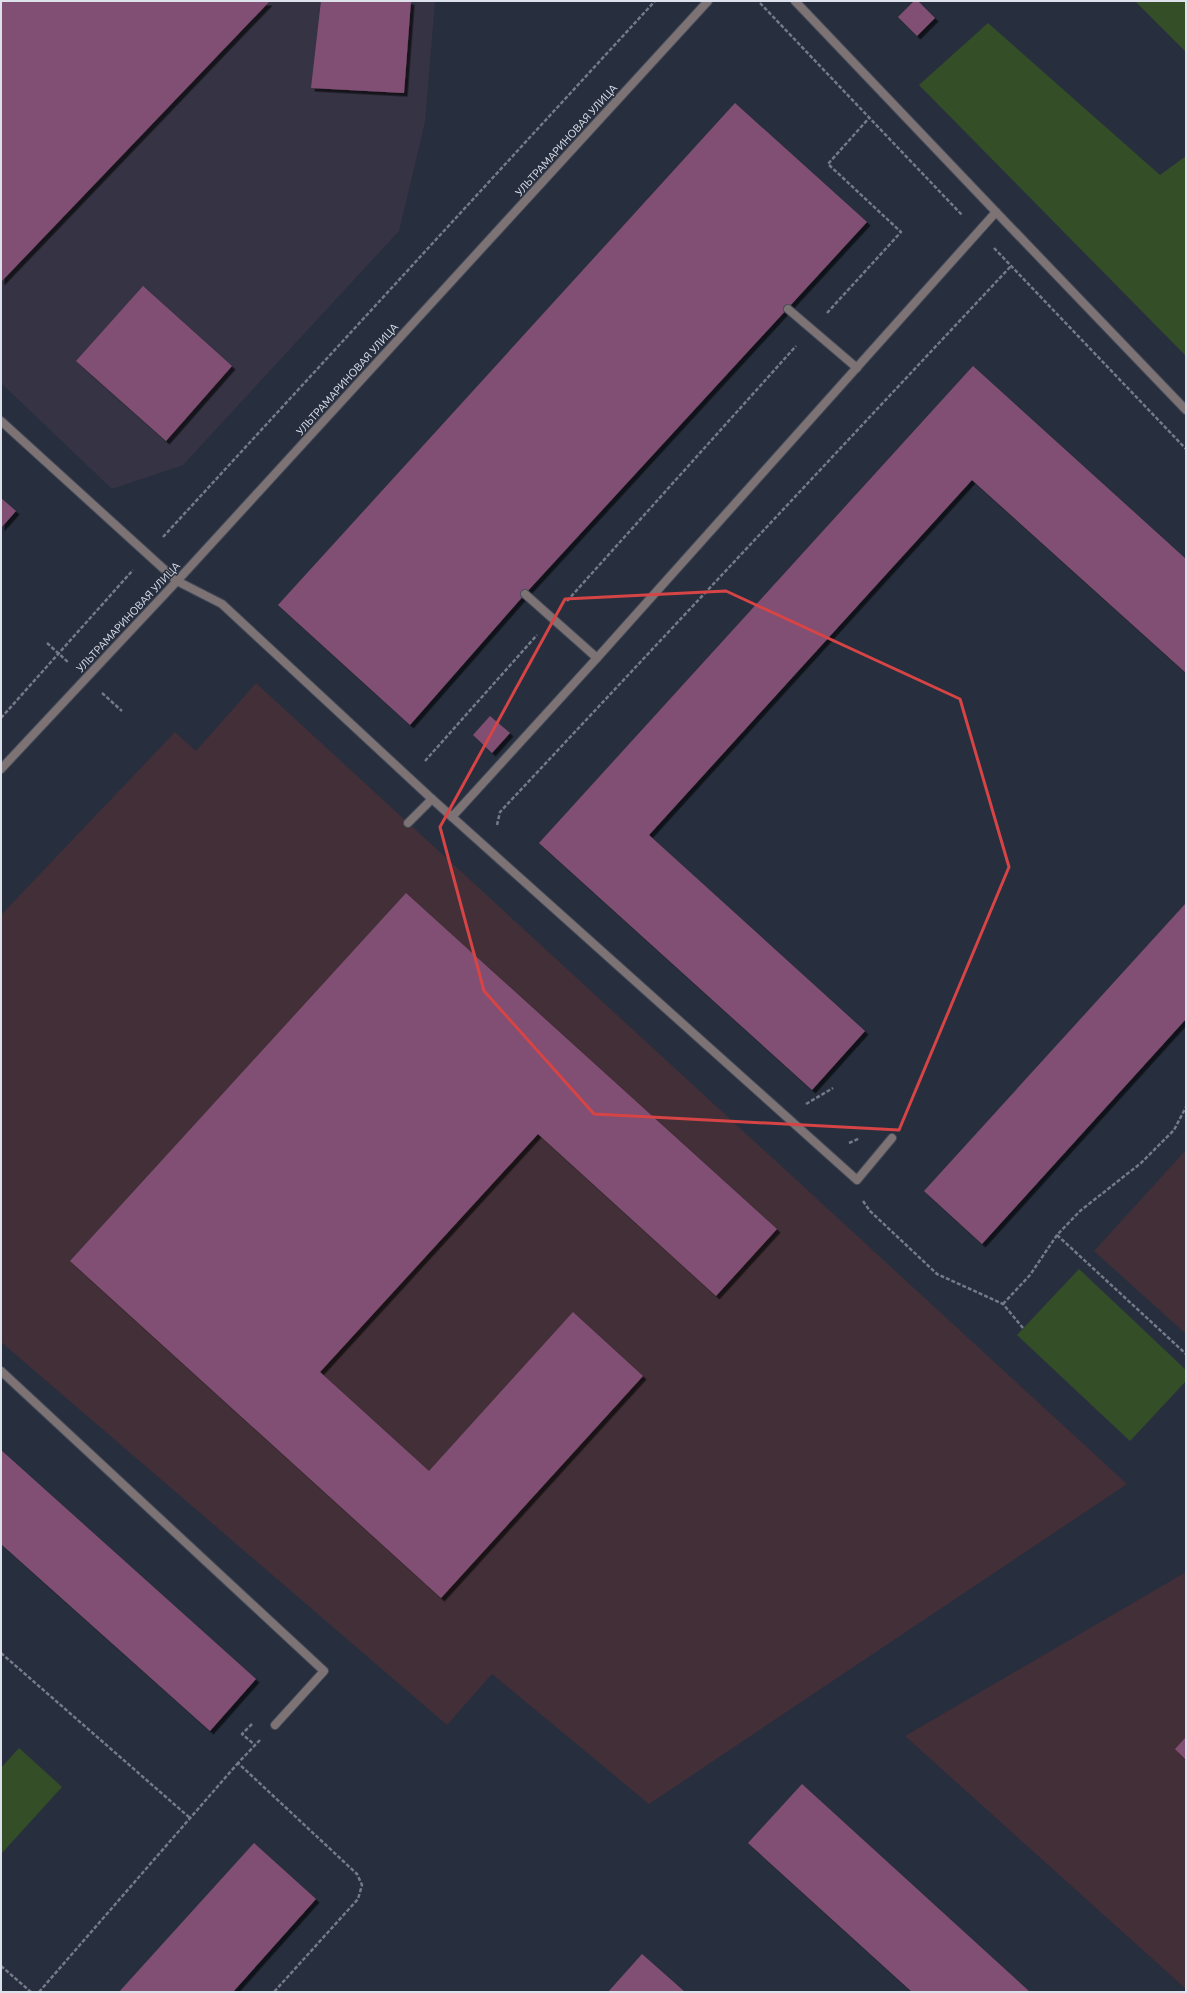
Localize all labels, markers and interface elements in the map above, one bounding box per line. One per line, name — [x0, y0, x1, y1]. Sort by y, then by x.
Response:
street label: УЛЬТРАМАРИНОВАЯ УЛИЦА — [513, 81, 620, 198]
street label: УЛЬТРАМАРИНОВАЯ УЛИЦА — [294, 320, 401, 437]
street label: УЛЬТРАМАРИНОВАЯ УЛИЦА — [74, 559, 183, 674]

